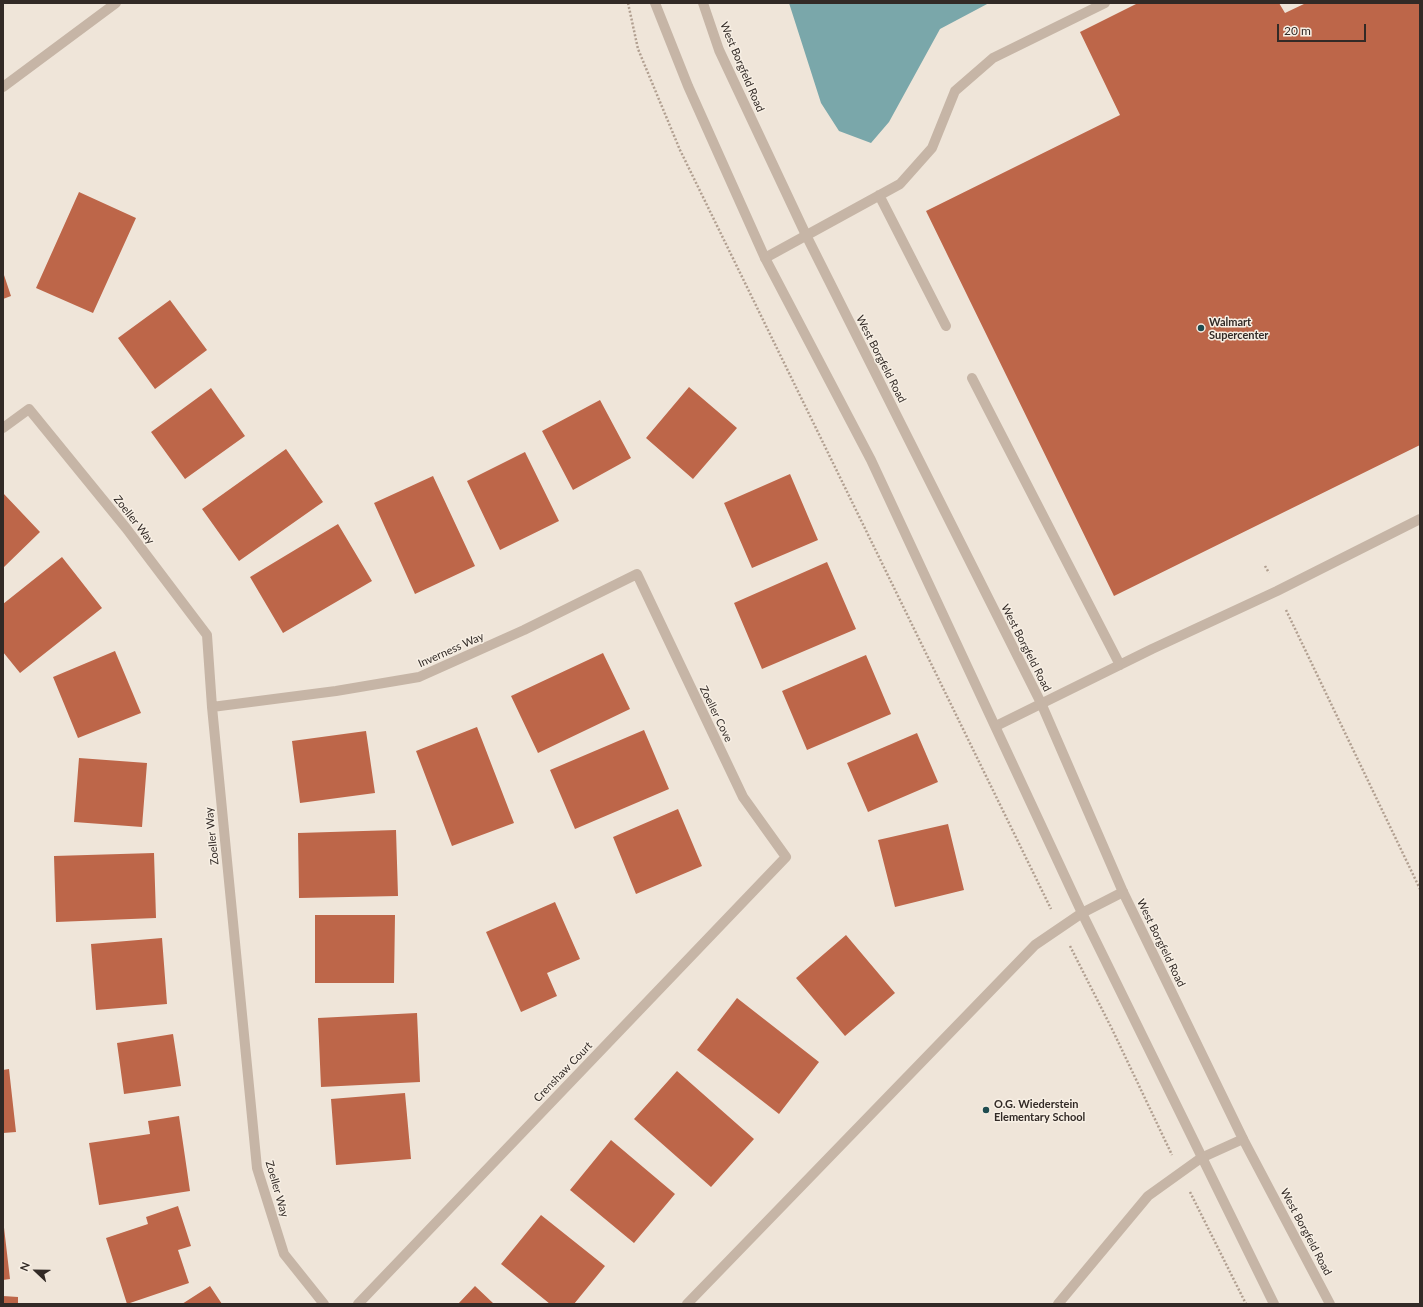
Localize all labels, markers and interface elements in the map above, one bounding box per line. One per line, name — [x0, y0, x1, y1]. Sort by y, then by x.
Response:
scale bar — [1279, 16, 1368, 42]
street label: West Borgfeld Road — [717, 20, 767, 114]
text: 20 m — [1284, 23, 1311, 38]
street label: West Borgfeld Road — [853, 313, 909, 405]
place label: Walmart Supercenter — [1209, 315, 1268, 341]
marker: Walmart Supercenter — [1196, 323, 1206, 333]
street label: Zoeller Way — [111, 493, 157, 547]
street label: West Borgfeld Road — [998, 602, 1054, 694]
street label: Inverness Way — [416, 630, 486, 670]
street label: Zoeller Cove — [697, 684, 735, 744]
street label: Zoeller Way — [202, 806, 222, 866]
street label: West Borgfeld Road — [1134, 897, 1188, 989]
street label: Crenshaw Court — [531, 1039, 595, 1105]
place label: O.G. Wiederstein Elementary School — [994, 1097, 1085, 1123]
marker: O.G. Wiederstein Elementary School — [981, 1105, 991, 1115]
street label: Zoeller Way — [263, 1159, 291, 1219]
street label: West Borgfeld Road — [1278, 1186, 1334, 1278]
north arrow — [16, 1251, 56, 1291]
text: N — [17, 1260, 32, 1273]

